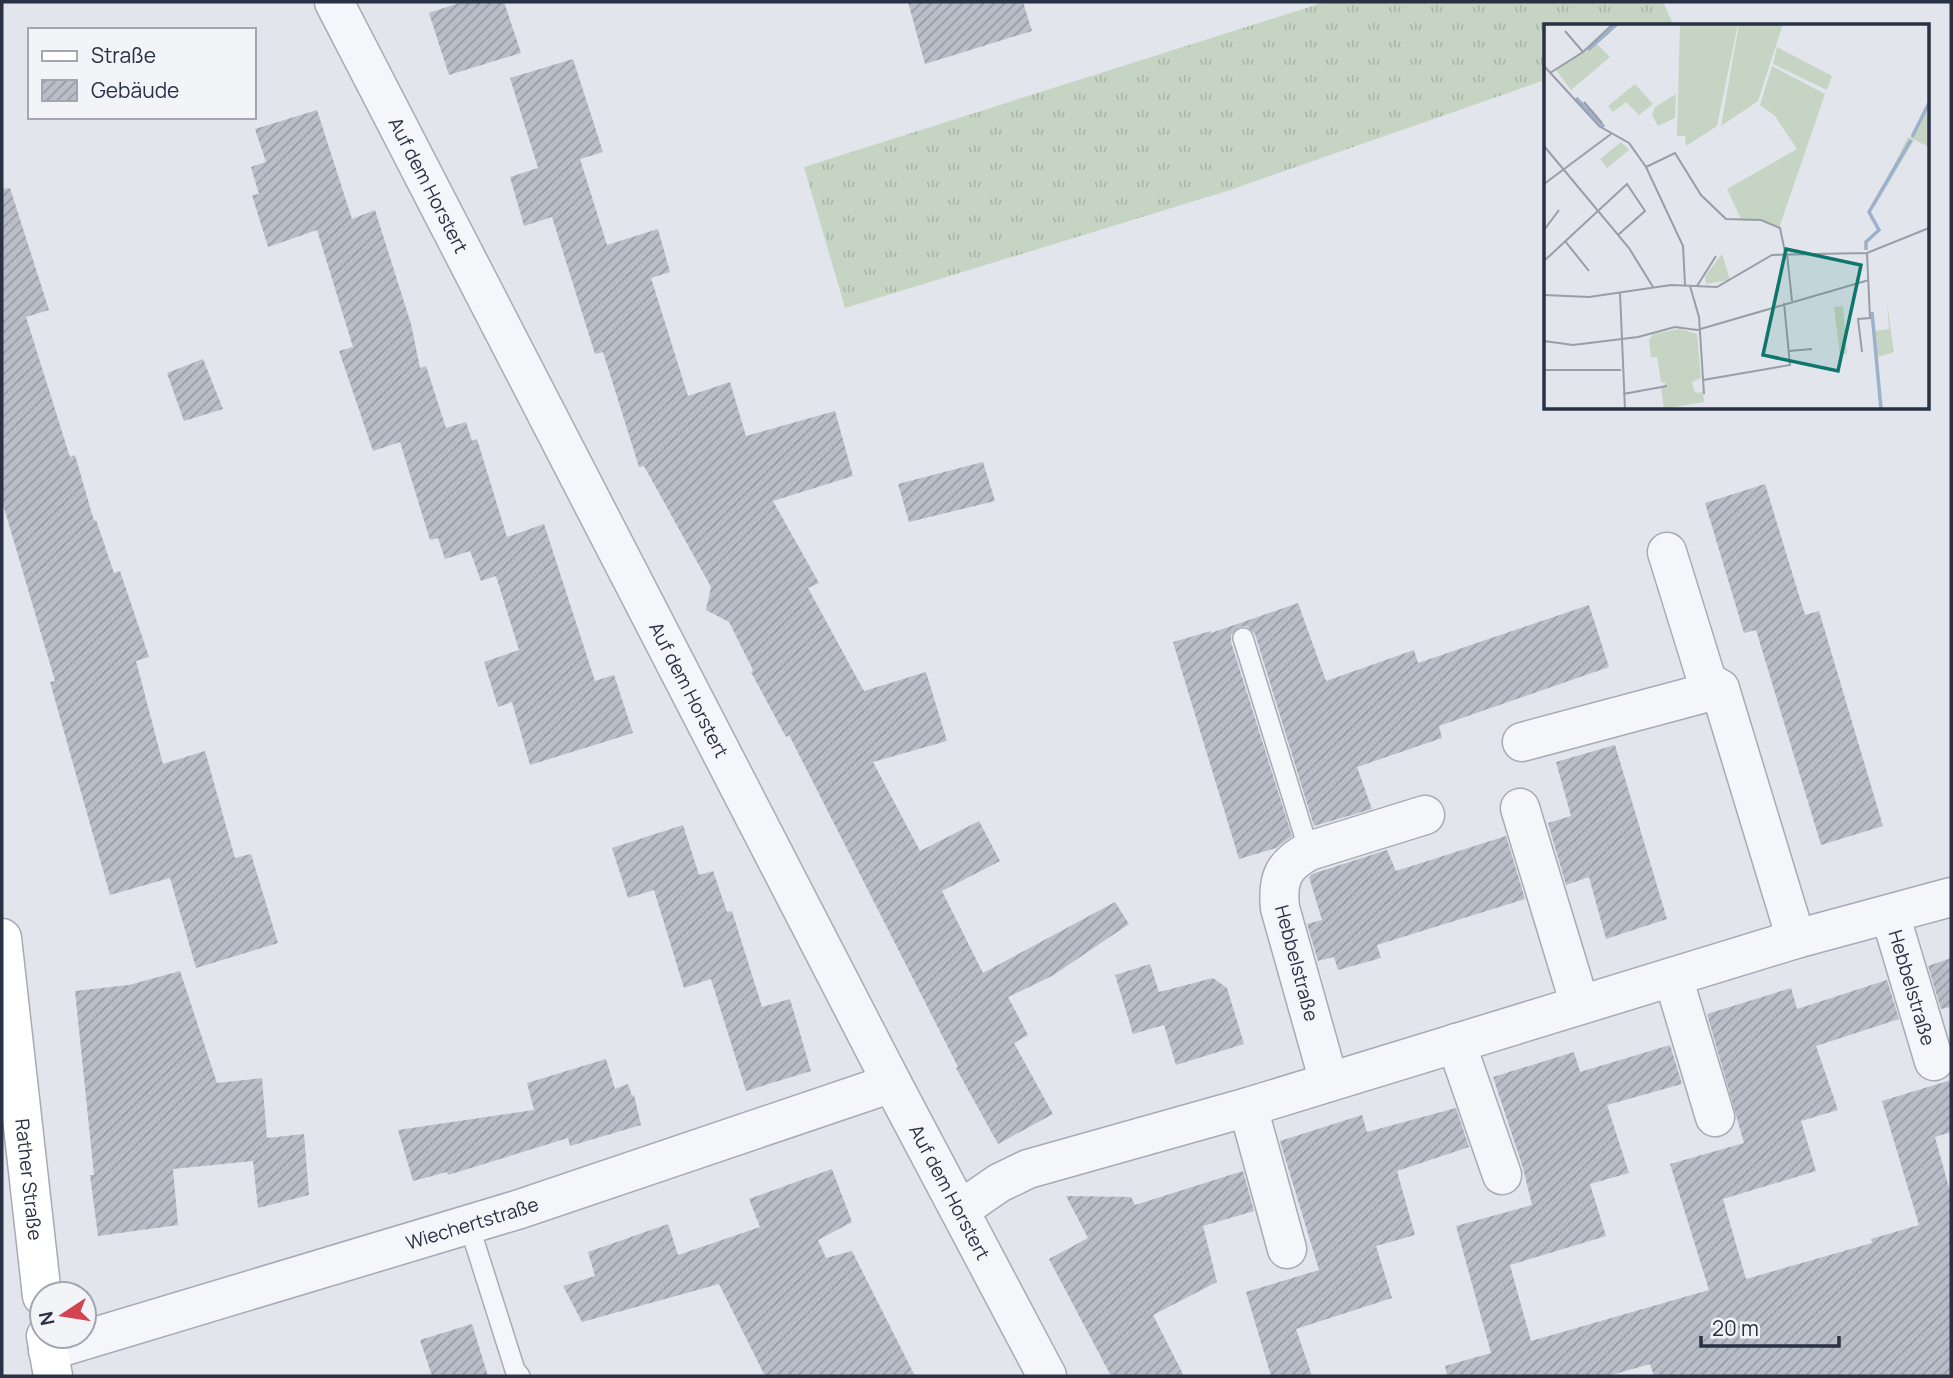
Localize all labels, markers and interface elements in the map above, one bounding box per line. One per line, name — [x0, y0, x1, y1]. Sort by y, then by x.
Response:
inset map — [1544, 24, 1928, 410]
legend — [28, 28, 256, 119]
text: Straße — [91, 41, 156, 69]
text: Gebäude — [91, 76, 179, 104]
street label: Auf dem Horstert — [383, 113, 474, 257]
street label: Auf dem Horstert — [643, 617, 735, 762]
street label: Hebbelstraße — [1269, 902, 1325, 1024]
street label: Hebbelstraße — [1883, 927, 1942, 1049]
street label: Rather Straße — [9, 1117, 49, 1242]
street label: Auf dem Horstert — [903, 1120, 996, 1264]
street label: Wiechertstraße — [403, 1191, 542, 1256]
north arrow — [28, 1280, 98, 1350]
scale bar — [1701, 1304, 1839, 1348]
text: N — [32, 1309, 61, 1328]
text: 20 m — [1712, 1314, 1759, 1342]

